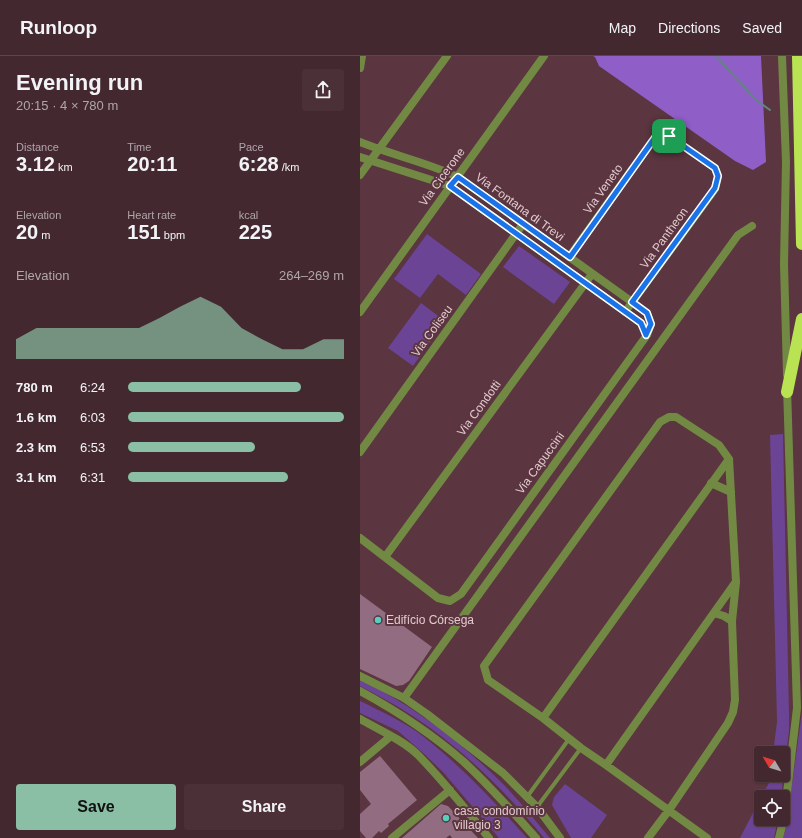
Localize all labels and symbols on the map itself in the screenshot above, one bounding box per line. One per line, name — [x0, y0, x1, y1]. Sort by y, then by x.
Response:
pin — [652, 119, 686, 153]
street label: Via Cicerone — [416, 145, 468, 209]
street label: Via Veneto — [580, 161, 626, 217]
street label: Via Fontana di Trevi — [473, 170, 567, 244]
street label: Via Pantheon — [637, 205, 691, 271]
street label: Via Coliseu — [409, 302, 455, 360]
street label: Via Condotti — [454, 378, 504, 438]
street label: Via Capuccini — [513, 429, 567, 497]
place label: Edifício Córsega — [386, 613, 474, 627]
marker: Edifício Córsega — [373, 615, 383, 625]
north arrow — [754, 746, 790, 782]
place label: casa condomínio villagio 3 — [454, 804, 545, 832]
marker: casa condomínio villagio 3 — [441, 813, 451, 823]

